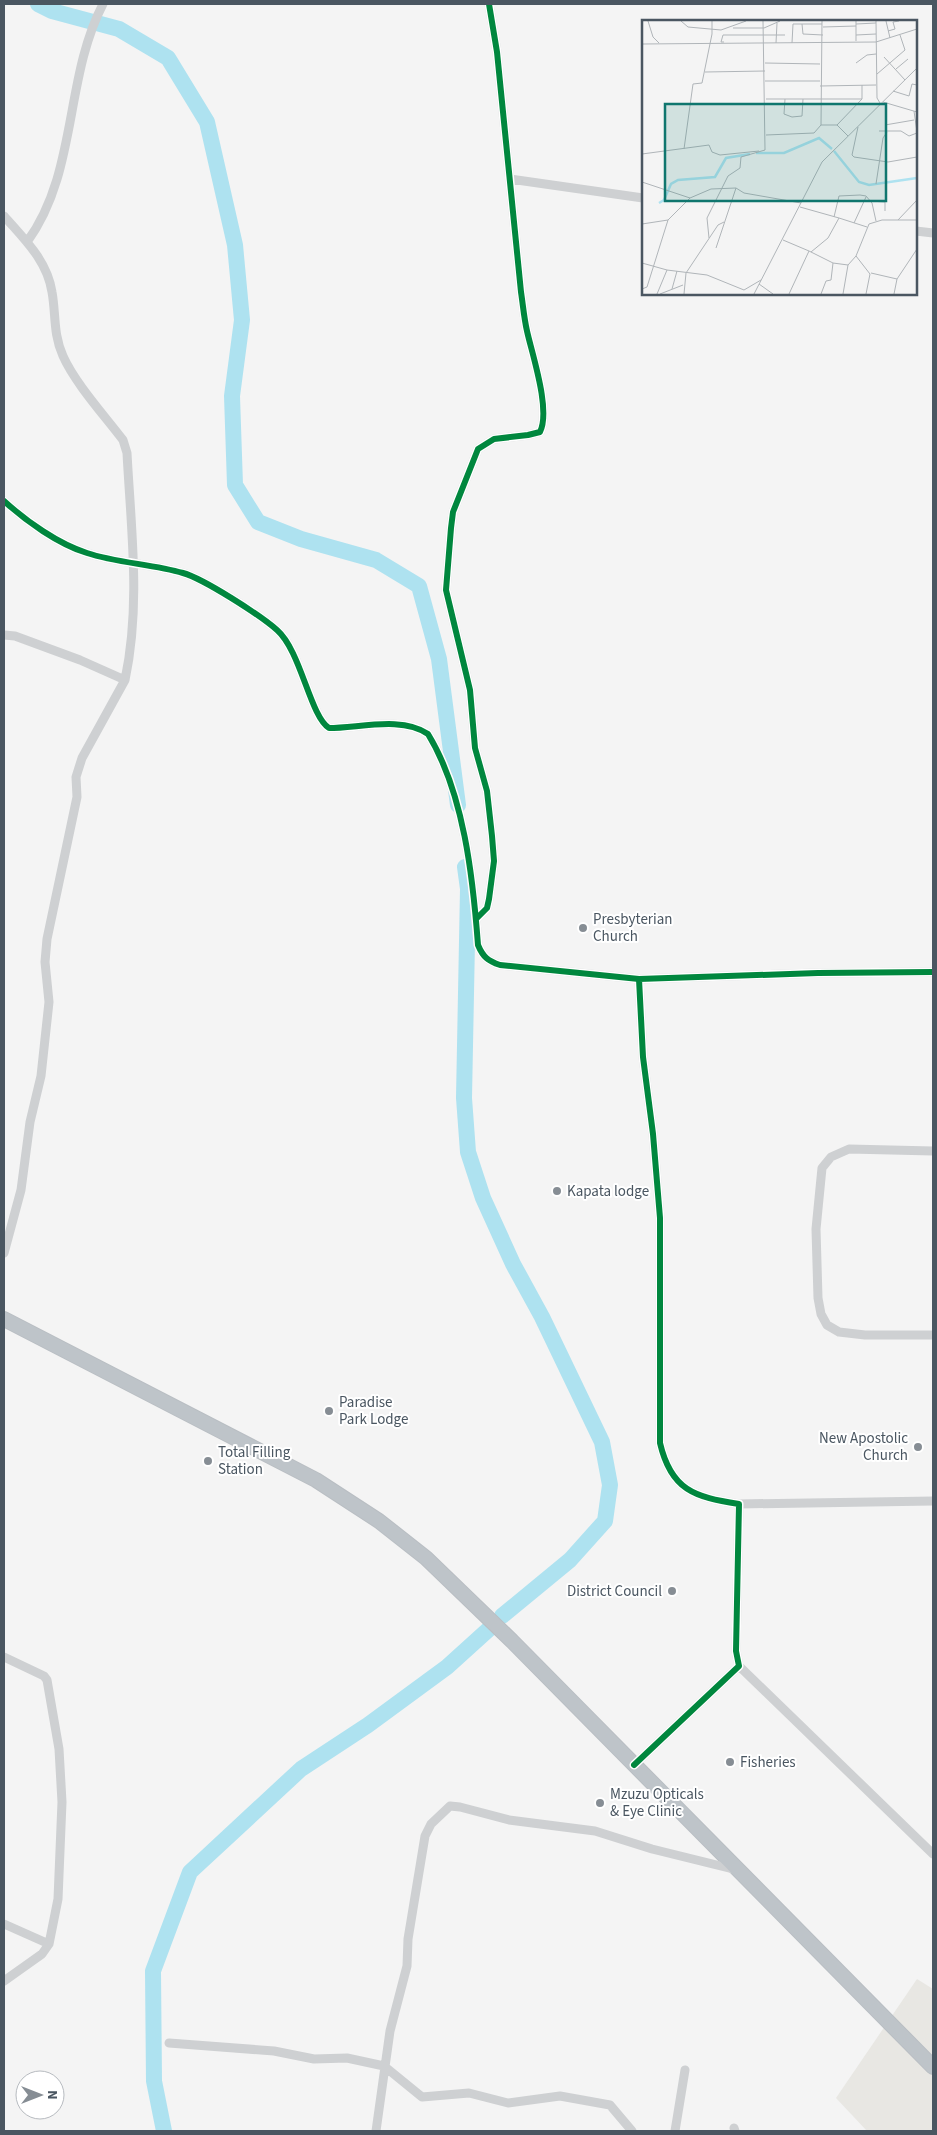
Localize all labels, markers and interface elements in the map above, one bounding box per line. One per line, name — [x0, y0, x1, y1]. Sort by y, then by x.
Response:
inset map — [642, 20, 917, 295]
place label: Presbyterian Church — [593, 909, 672, 947]
marker: Presbyterian Church — [577, 922, 589, 934]
place label: Kapata lodge — [567, 1181, 649, 1202]
marker: Kapata lodge — [551, 1185, 563, 1197]
place label: Paradise Park Lodge — [339, 1392, 408, 1430]
marker: Paradise Park Lodge — [323, 1405, 335, 1417]
place label: New Apostolic Church — [819, 1428, 908, 1466]
marker: New Apostolic Church — [912, 1441, 924, 1453]
place label: Total Filling Station — [218, 1442, 291, 1480]
marker: Total Filling Station — [202, 1455, 214, 1467]
place label: District Council — [567, 1581, 662, 1602]
marker: District Council — [666, 1585, 678, 1597]
place label: Fisheries — [740, 1752, 796, 1773]
marker: Fisheries — [724, 1756, 736, 1768]
place label: Mzuzu Opticals & Eye Clinic — [610, 1784, 704, 1822]
marker: Mzuzu Opticals & Eye Clinic — [594, 1797, 606, 1809]
north arrow — [15, 2070, 65, 2120]
text: N — [42, 2090, 62, 2100]

